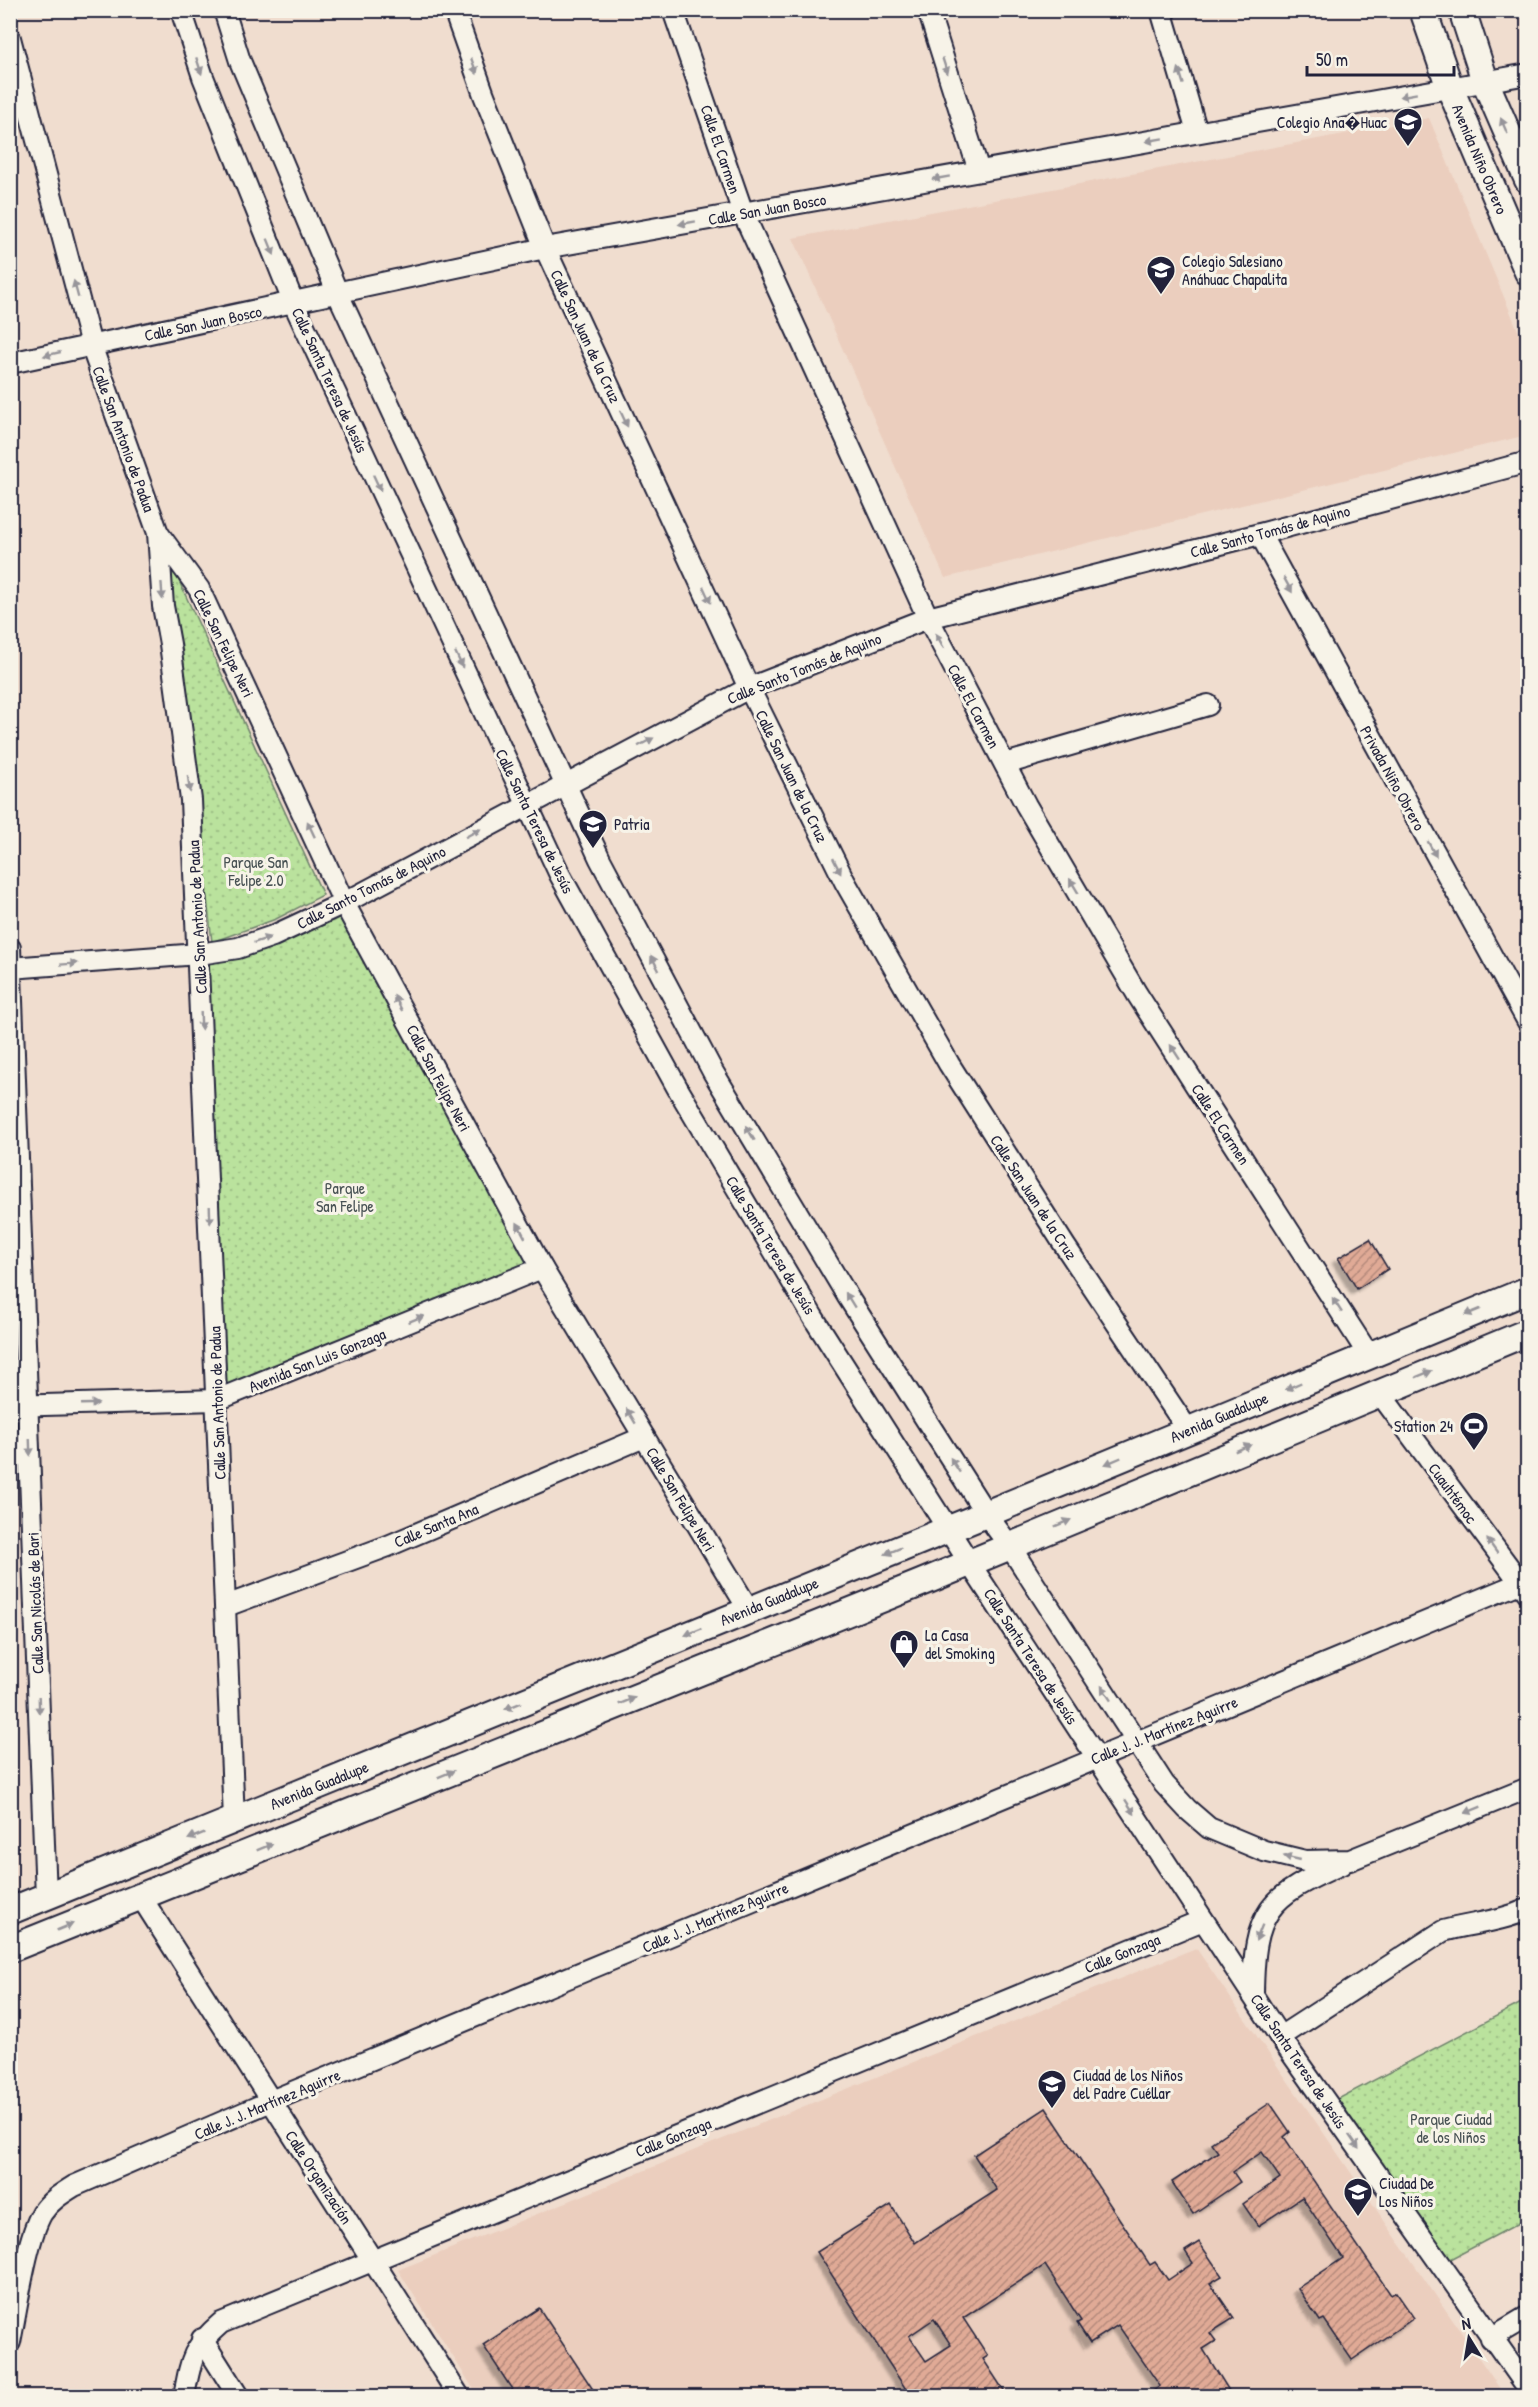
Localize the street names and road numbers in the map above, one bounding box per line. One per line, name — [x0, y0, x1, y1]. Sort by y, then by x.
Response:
street label: Avenida Niño Obrero — [1447, 101, 1513, 218]
street label: Calle El Carmen — [696, 102, 746, 196]
street label: Calle San Juan Bosco — [706, 188, 828, 230]
street label: Calle San Juan de la Cruz — [545, 266, 627, 406]
street label: Calle San Juan Bosco — [142, 300, 264, 346]
street label: Calle Santa Teresa de Jesús — [287, 304, 373, 456]
street label: Calle San Antonio de Padua — [87, 363, 161, 515]
street label: Calle Santo Tomás de Aquino — [1188, 499, 1353, 563]
street label: Calle San Felipe Neri — [188, 585, 260, 701]
street label: Calle Santo Tomás de Aquino — [724, 627, 885, 709]
street label: Calle El Carmen — [943, 660, 1005, 752]
street label: Calle San Juan de la Cruz — [750, 706, 834, 846]
street label: Privada Niño Obrero — [1355, 722, 1431, 835]
street label: Calle Santa Teresa de Jesús — [490, 745, 580, 897]
street label: Calle San Antonio de Padua — [182, 840, 212, 994]
street label: Calle Santo Tomás de Aquino — [293, 840, 450, 934]
street label: Calle San Felipe Neri — [402, 1021, 476, 1135]
street label: Calle El Carmen — [1187, 1079, 1255, 1169]
street label: Calle San Juan de la Cruz — [985, 1130, 1083, 1264]
street label: Calle Santa Teresa de Jesús — [721, 1172, 821, 1318]
street label: Avenida San Luis Gonzaga — [245, 1322, 389, 1398]
street label: Calle San Antonio de Padua — [203, 1326, 231, 1480]
street label: Avenida Guadalupe — [1167, 1386, 1272, 1448]
street label: Calle San Felipe Neri — [641, 1443, 721, 1555]
street label: Cuauhtémoc — [1424, 1458, 1483, 1528]
street label: Calle Santa Ana — [390, 1497, 482, 1553]
street label: Calle San Nicolás de Bari — [22, 1532, 48, 1674]
street label: Avenida Guadalupe — [717, 1571, 822, 1631]
street label: Calle Santa Teresa de Jesús — [979, 1584, 1083, 1728]
street label: Calle J. J. Martínez Aguirre — [1087, 1690, 1241, 1770]
street label: Avenida Guadalupe — [267, 1755, 372, 1815]
street label: Calle J. J. Martínez Aguirre — [639, 1876, 792, 1958]
street label: Calle Gonzaga — [1081, 1928, 1163, 1978]
street label: Calle Santa Teresa de Jesús — [1246, 1989, 1352, 2133]
street label: Calle J. J. Martínez Aguirre — [191, 2063, 344, 2145]
street label: Calle Gonzaga — [632, 2112, 714, 2162]
street label: Calle Organización — [280, 2126, 358, 2228]

